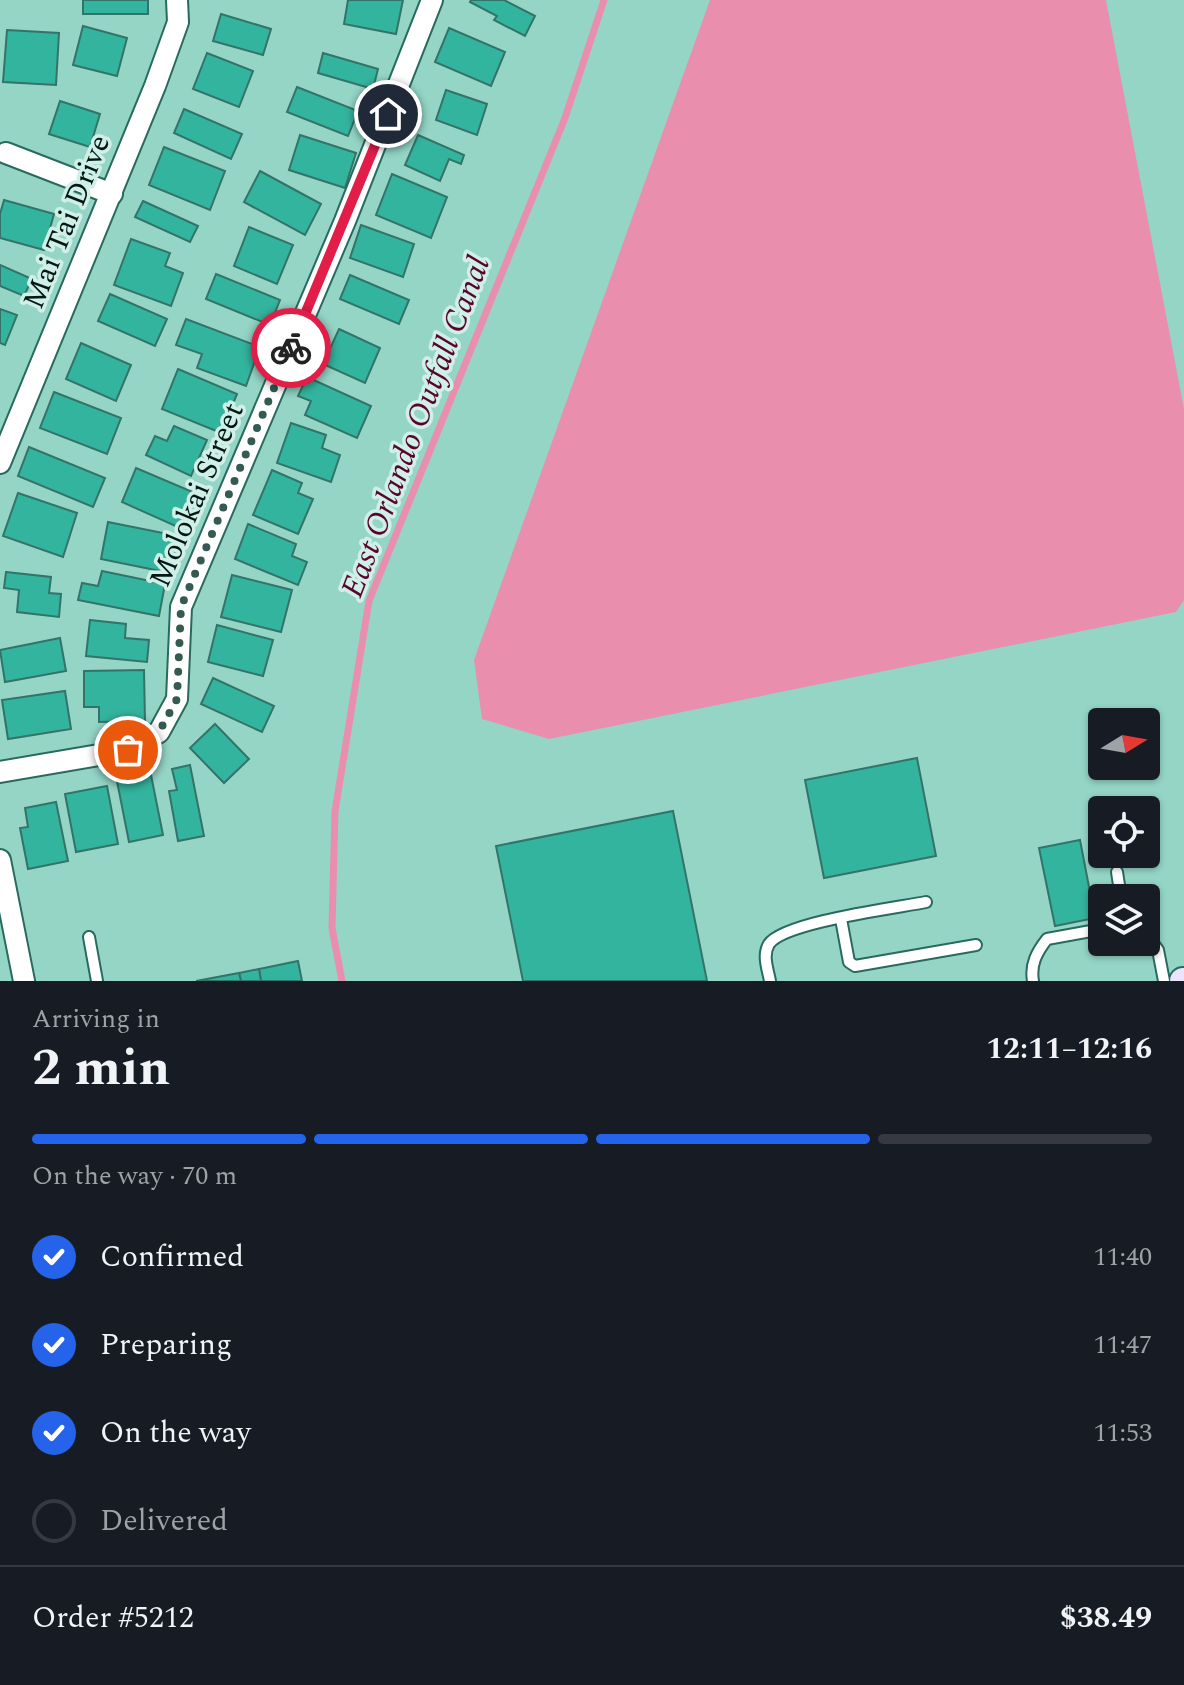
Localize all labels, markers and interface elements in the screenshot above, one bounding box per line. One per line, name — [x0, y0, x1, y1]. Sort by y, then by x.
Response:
pin — [354, 80, 422, 148]
icon: home — [366, 92, 410, 136]
street label: Mai Tai Drive — [11, 128, 123, 316]
water label: East Orlando Outfall Canal — [328, 249, 504, 605]
courier — [251, 308, 331, 388]
icon: bike — [269, 326, 313, 370]
street label: Molokai Street — [137, 396, 257, 594]
north arrow — [1088, 708, 1160, 780]
map controls — [1088, 708, 1160, 956]
pin — [94, 716, 162, 784]
icon: bag — [106, 728, 150, 772]
button: locate — [1088, 796, 1160, 868]
button: layers — [1088, 884, 1160, 956]
text: Arriving in — [32, 999, 160, 1039]
text: 12:11–12:16 — [986, 1026, 1152, 1072]
text: 2 min — [32, 1029, 170, 1108]
text: On the way · 70 m — [32, 1156, 237, 1196]
text: Confirmed — [100, 1234, 244, 1280]
icon: check — [32, 1235, 76, 1279]
text: 11:40 — [1093, 1237, 1152, 1277]
text: Preparing — [100, 1322, 232, 1368]
icon: check — [32, 1323, 76, 1367]
text: 11:47 — [1093, 1325, 1152, 1365]
text: On the way — [100, 1410, 251, 1456]
icon: check — [32, 1411, 76, 1455]
text: 11:53 — [1093, 1413, 1152, 1453]
text: Delivered — [100, 1498, 228, 1544]
text: Order #5212 — [32, 1595, 194, 1641]
text: $38.49 — [1060, 1595, 1152, 1641]

